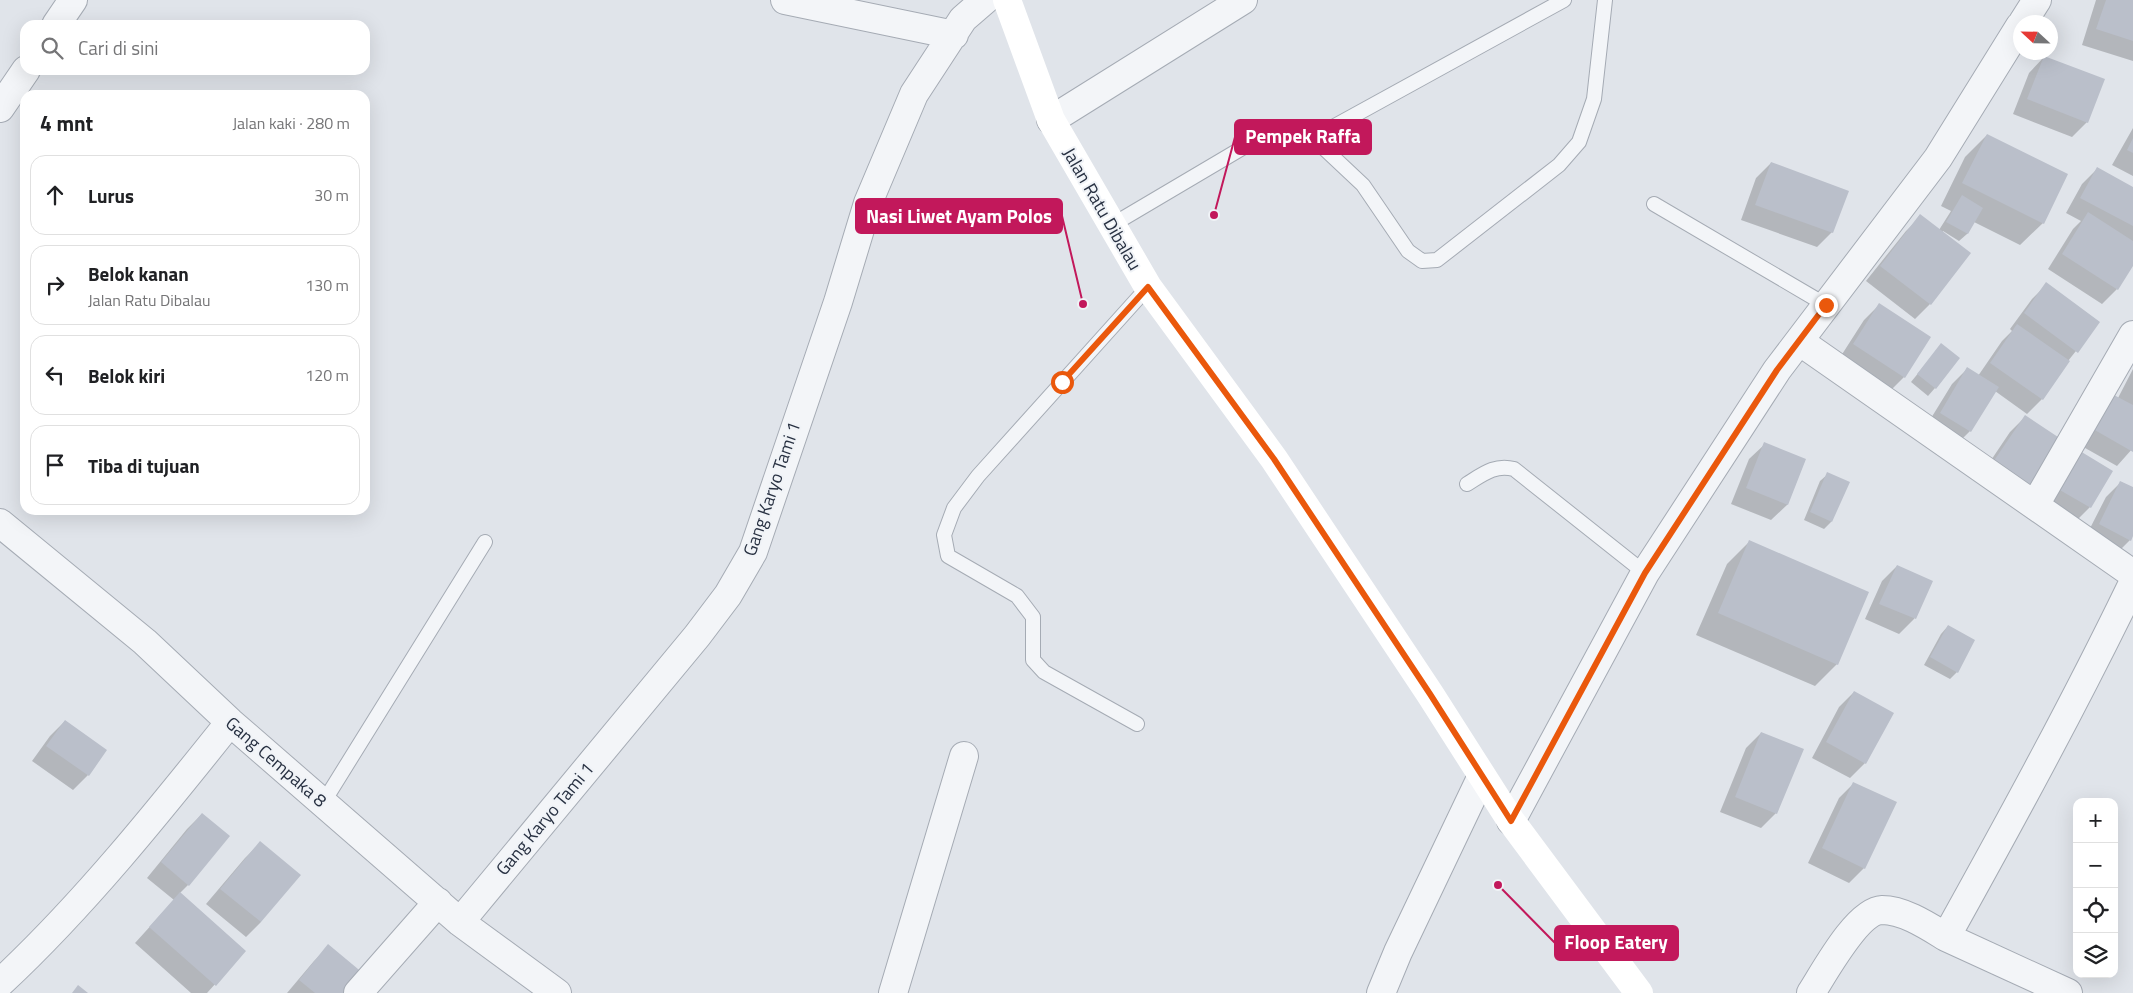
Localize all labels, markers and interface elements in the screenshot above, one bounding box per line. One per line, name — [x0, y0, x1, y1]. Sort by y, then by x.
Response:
north arrow — [2013, 15, 2058, 60]
search box — [20, 20, 370, 75]
text: Cari di sini — [78, 33, 159, 62]
icon: search — [38, 34, 66, 62]
text: 4 mnt — [40, 107, 93, 139]
text: Jalan kaki · 280 m — [232, 111, 350, 135]
callout: Pempek Raffa — [1235, 120, 1371, 154]
text: Pempek Raffa — [1245, 121, 1361, 150]
street label: Jalan Ratu Dibalau — [1056, 142, 1149, 275]
icon: ahead — [41, 181, 69, 209]
text: Lurus — [88, 181, 134, 210]
text: 30 m — [314, 183, 349, 207]
callout: Nasi Liwet Ayam Polos — [856, 199, 1062, 233]
text: Nasi Liwet Ayam Polos — [866, 201, 1052, 230]
text: Belok kanan — [88, 259, 189, 288]
icon: right — [41, 271, 69, 299]
text: 130 m — [305, 273, 349, 297]
text: Jalan Ratu Dibalau — [88, 288, 210, 312]
route end — [1815, 294, 1838, 317]
icon: left — [41, 361, 69, 389]
text: Belok kiri — [88, 361, 165, 390]
text: 120 m — [305, 363, 349, 387]
route start — [1051, 371, 1074, 394]
street label: Gang Karyo Tami 1 — [736, 418, 807, 560]
icon: arrive — [41, 451, 69, 479]
text: Tiba di tujuan — [88, 451, 200, 480]
street label: Gang Cempaka 8 — [220, 710, 333, 813]
street label: Gang Karyo Tami 1 — [489, 756, 600, 881]
map controls — [2073, 798, 2118, 978]
button: + — [2073, 798, 2118, 843]
button: − — [2073, 843, 2118, 888]
button: locate — [2073, 888, 2118, 933]
callout: Floop Eatery — [1555, 926, 1678, 960]
text: Floop Eatery — [1564, 927, 1668, 956]
button: layers — [2073, 933, 2118, 978]

